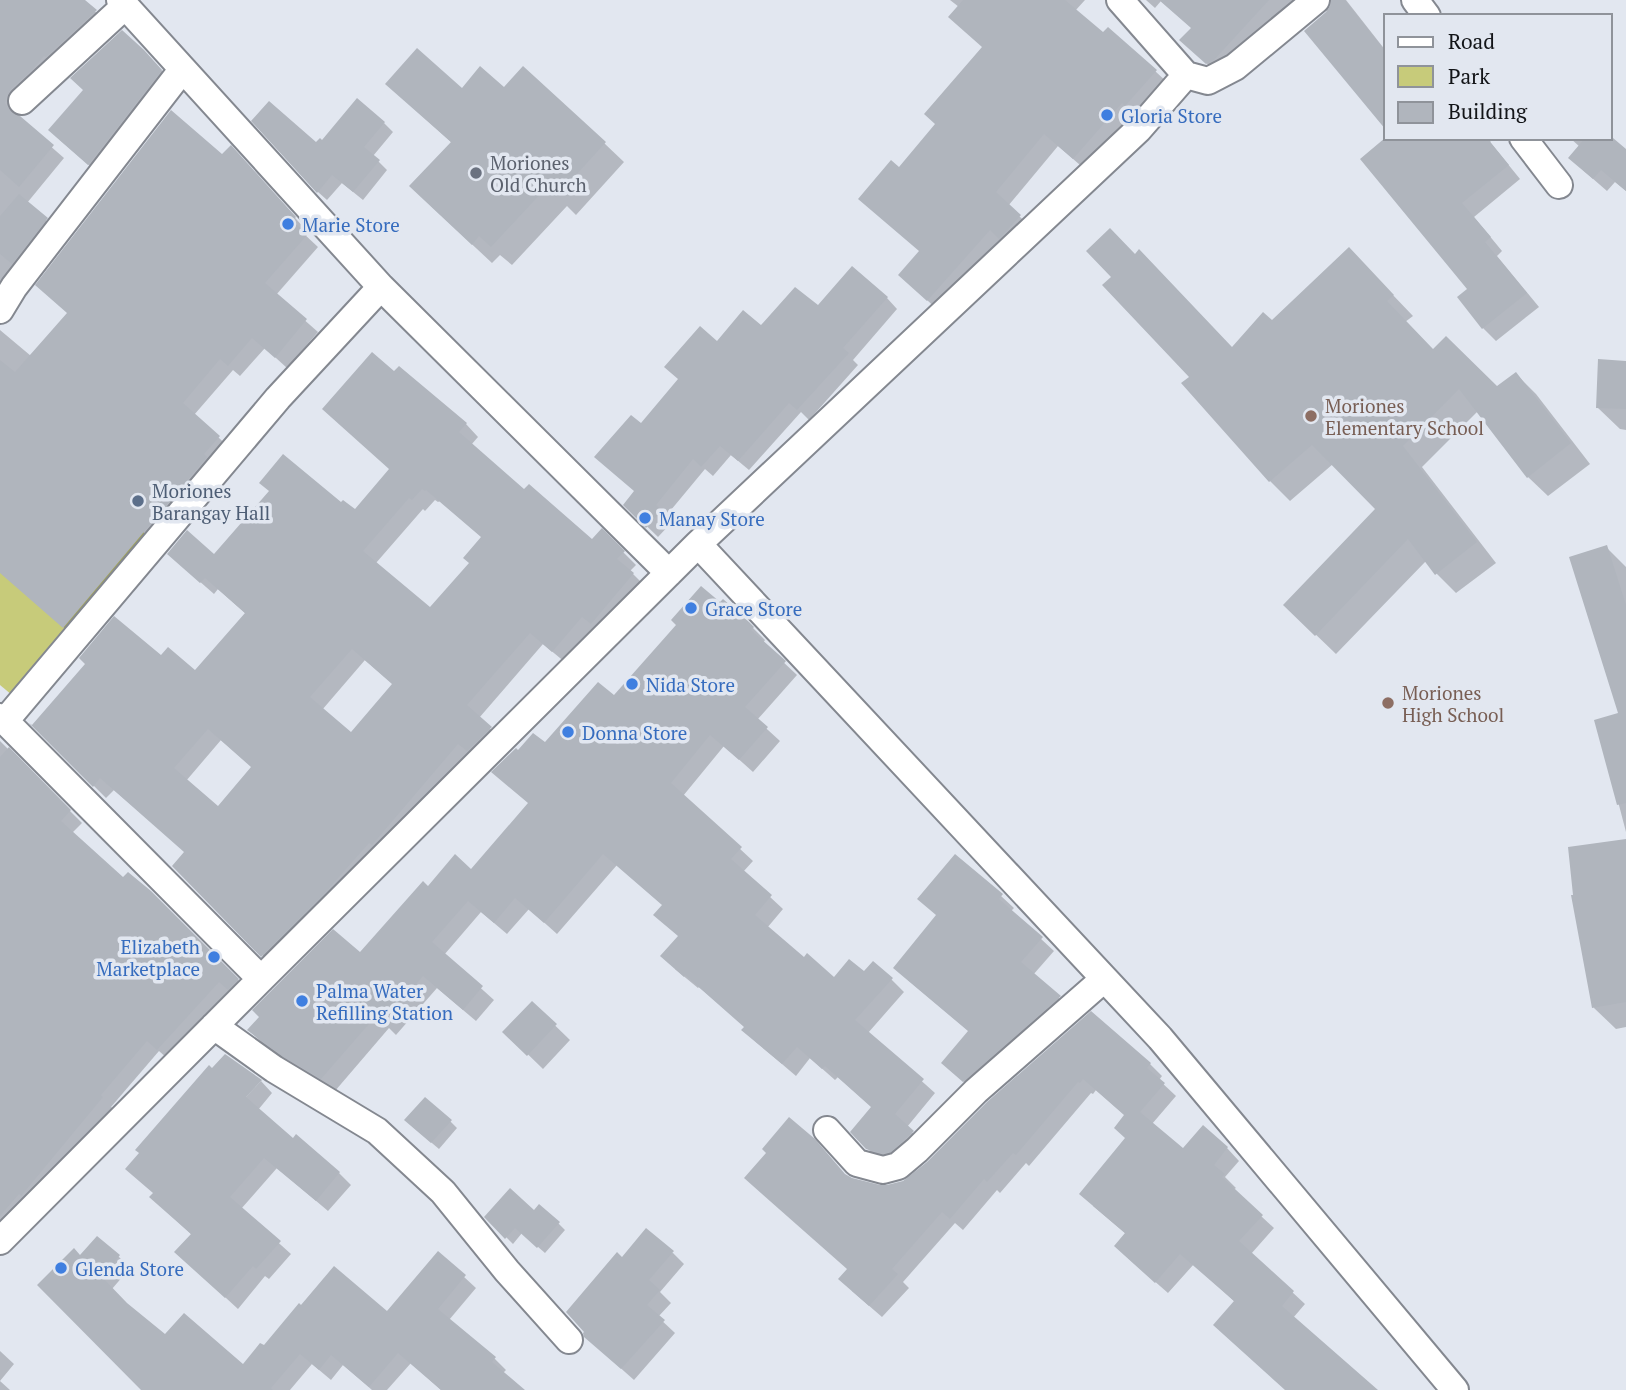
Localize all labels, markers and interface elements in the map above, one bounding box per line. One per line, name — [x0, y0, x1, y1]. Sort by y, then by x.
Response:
legend — [1384, 14, 1612, 140]
text: Road — [1448, 27, 1495, 55]
text: Park — [1448, 62, 1490, 90]
text: Building — [1448, 97, 1528, 125]
place label: Gloria Store — [1121, 103, 1222, 128]
marker: Gloria Store — [1099, 107, 1115, 123]
place label: Moriones Old Church — [490, 150, 587, 197]
marker: Moriones Old Church — [468, 165, 484, 181]
place label: Marie Store — [302, 212, 400, 237]
marker: Marie Store — [280, 216, 296, 232]
place label: Moriones Elementary School — [1325, 393, 1484, 440]
marker: Moriones Elementary School — [1303, 408, 1319, 424]
place label: Moriones Barangay Hall — [152, 478, 270, 525]
marker: Moriones Barangay Hall — [130, 493, 146, 509]
place label: Manay Store — [659, 506, 765, 531]
marker: Manay Store — [637, 510, 653, 526]
place label: Grace Store — [705, 596, 802, 621]
marker: Grace Store — [683, 600, 699, 616]
place label: Nida Store — [646, 672, 735, 697]
marker: Nida Store — [624, 676, 640, 692]
place label: Moriones High School — [1402, 680, 1504, 727]
marker: Moriones High School — [1380, 695, 1396, 711]
place label: Donna Store — [582, 720, 687, 745]
marker: Donna Store — [560, 724, 576, 740]
place label: Elizabeth Marketplace — [96, 934, 200, 981]
marker: Elizabeth Marketplace — [206, 949, 222, 965]
place label: Palma Water Refilling Station — [316, 978, 453, 1025]
marker: Palma Water Refilling Station — [294, 993, 310, 1009]
place label: Glenda Store — [75, 1256, 184, 1281]
marker: Glenda Store — [53, 1260, 69, 1276]

